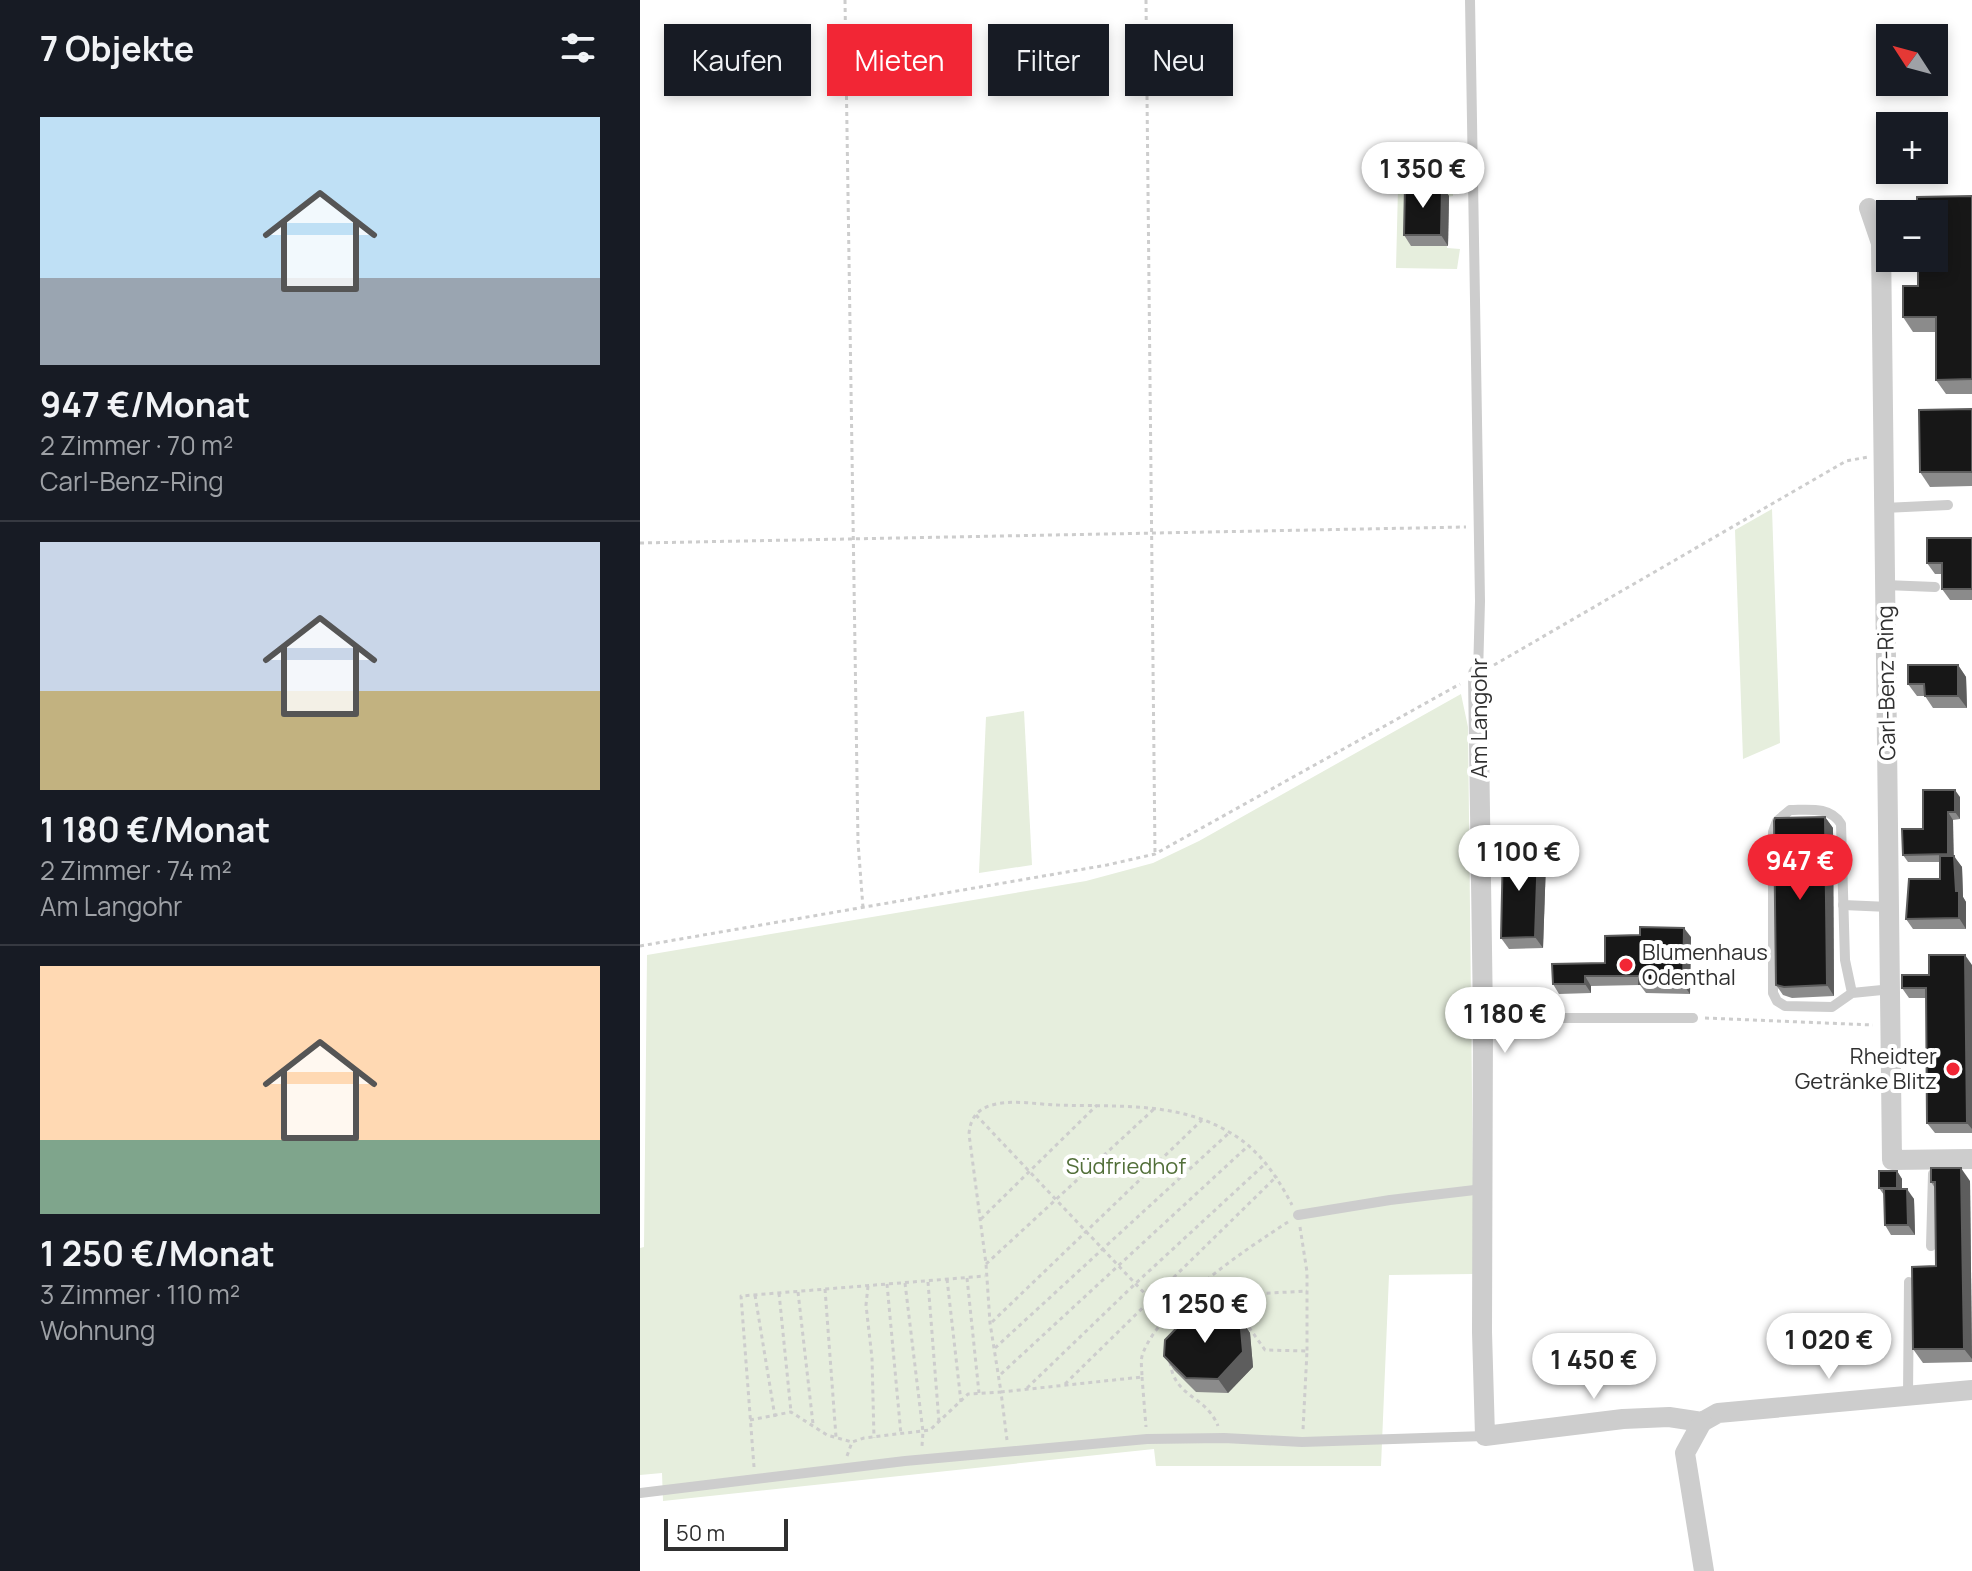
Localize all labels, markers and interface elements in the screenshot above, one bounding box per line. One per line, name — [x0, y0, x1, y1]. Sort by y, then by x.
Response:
chip: Kaufen — [664, 24, 811, 96]
chip: Mieten — [827, 24, 972, 96]
chip: Filter — [988, 24, 1109, 96]
chip: Neu — [1125, 24, 1233, 96]
north arrow — [1876, 24, 1948, 96]
map controls — [1876, 24, 1948, 272]
text: 7 Objekte — [40, 25, 194, 71]
icon: filters — [556, 26, 600, 70]
button: + — [1876, 112, 1948, 184]
pin: 1 350 € — [1349, 142, 1497, 210]
text: 1 350 € — [1380, 150, 1467, 186]
icon: home — [248, 169, 392, 313]
button: − — [1876, 200, 1948, 272]
text: 947 €/Monat — [40, 381, 250, 427]
text: 2 Zimmer · 70 m² — [40, 427, 233, 463]
text: Carl-Benz-Ring — [40, 463, 224, 499]
icon: home — [248, 594, 392, 738]
street label: Carl-Benz-Ring — [1870, 605, 1902, 761]
street label: Am Langohr — [1464, 658, 1494, 778]
text: 1 180 €/Monat — [40, 806, 270, 852]
pin: 1 100 € — [1445, 825, 1593, 893]
text: 1 100 € — [1476, 833, 1562, 869]
pin: 947 € — [1744, 834, 1856, 902]
text: 947 € — [1766, 842, 1834, 878]
text: 2 Zimmer · 74 m² — [40, 852, 232, 888]
text: Am Langohr — [40, 888, 182, 924]
place label: Blumenhaus Odenthal — [1642, 937, 1768, 992]
marker: Blumenhaus Odenthal — [1617, 956, 1635, 974]
pin: 1 180 € — [1431, 987, 1579, 1055]
text: 1 180 € — [1463, 995, 1547, 1031]
icon: home — [248, 1018, 392, 1162]
place label: Rheidter Getränke Blitz — [1795, 1041, 1937, 1096]
marker: Rheidter Getränke Blitz — [1944, 1060, 1962, 1078]
park label: Südfriedhof — [1066, 1151, 1186, 1181]
text: 1 250 €/Monat — [40, 1230, 275, 1276]
text: 3 Zimmer · 110 m² — [40, 1276, 240, 1312]
pin: 1 250 € — [1131, 1277, 1279, 1345]
text: 1 250 € — [1161, 1285, 1249, 1321]
text: Wohnung — [40, 1312, 155, 1348]
pin: 1 020 € — [1755, 1313, 1903, 1381]
text: 1 020 € — [1784, 1321, 1874, 1357]
pin: 1 450 € — [1520, 1333, 1668, 1401]
text: 1 450 € — [1550, 1341, 1638, 1377]
scale bar — [664, 1515, 788, 1551]
text: 50 m — [676, 1518, 725, 1548]

